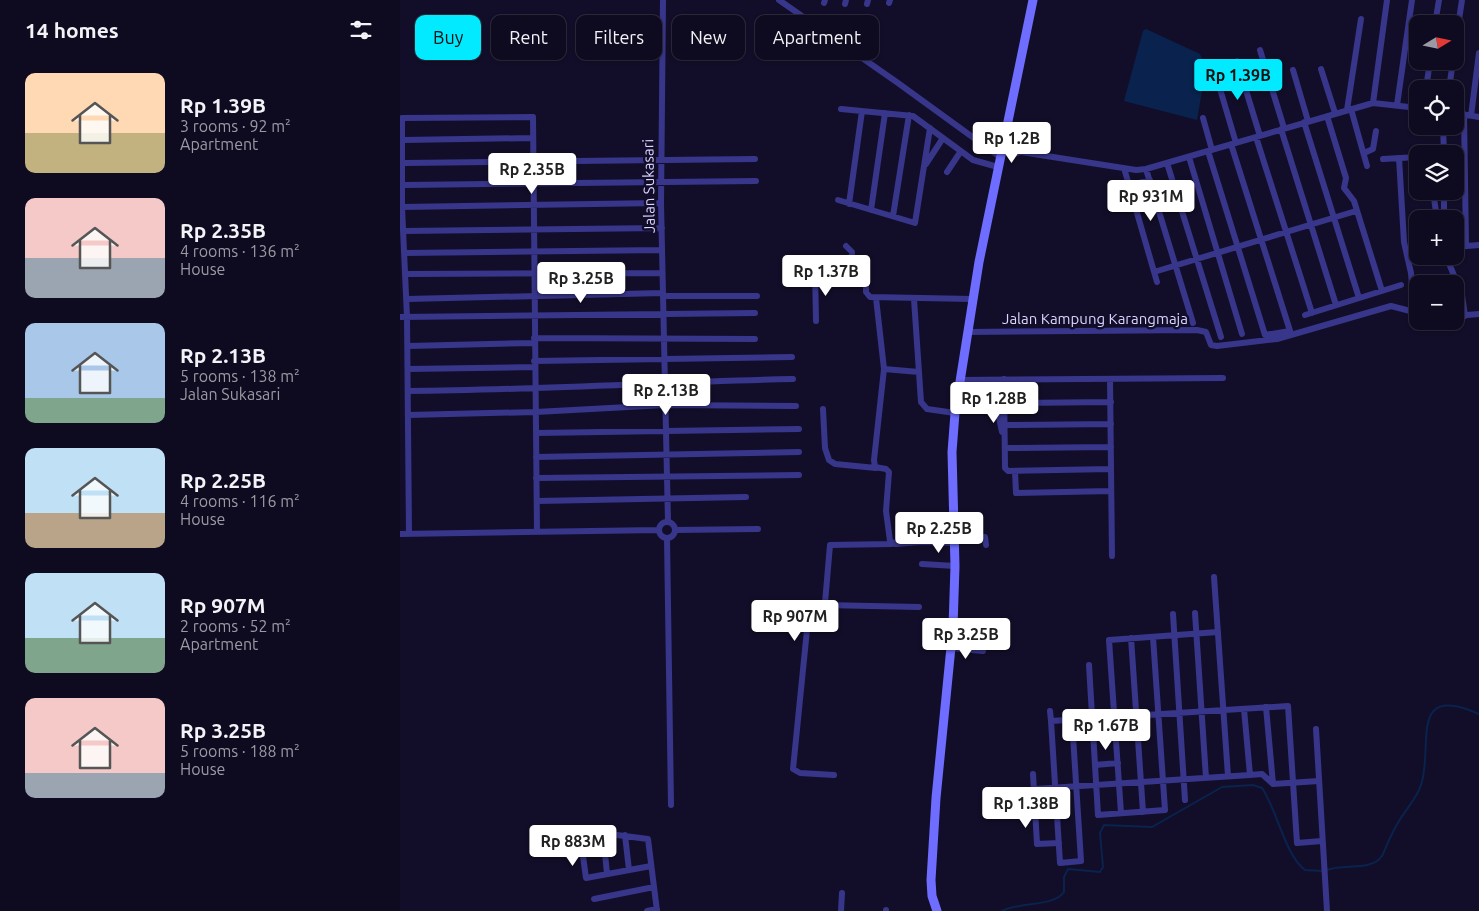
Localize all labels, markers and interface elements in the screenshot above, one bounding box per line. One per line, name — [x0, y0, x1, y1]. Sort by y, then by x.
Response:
chip: Buy — [415, 15, 481, 60]
chip: Rent — [491, 15, 566, 60]
chip: Filters — [576, 15, 662, 60]
chip: New — [672, 15, 745, 60]
chip: Apartment — [755, 15, 879, 60]
north arrow — [1409, 15, 1464, 70]
map controls — [1409, 15, 1464, 330]
icon: filters — [347, 16, 375, 44]
text: 14 homes — [25, 18, 119, 42]
pin: Rp 1.39B — [1186, 58, 1290, 101]
text: Rp 1.39B — [1205, 66, 1271, 84]
button: locate — [1409, 80, 1464, 135]
icon: home — [65, 93, 125, 153]
text: Rp 1.39B — [180, 93, 266, 117]
text: 3 rooms · 92 m² — [180, 117, 291, 135]
pin: Rp 1.2B — [966, 121, 1058, 164]
text: Rp 1.2B — [984, 129, 1040, 147]
text: Apartment — [180, 135, 258, 153]
street label: Jalan Sukasari — [639, 139, 658, 233]
button: layers — [1409, 145, 1464, 200]
pin: Rp 2.35B — [480, 152, 584, 195]
text: Rp 2.35B — [499, 160, 565, 178]
pin: Rp 931M — [1105, 180, 1197, 222]
text: Rp 931M — [1118, 187, 1184, 205]
button: + — [1409, 210, 1464, 265]
icon: home — [65, 218, 125, 278]
text: Rp 2.35B — [180, 218, 266, 242]
text: 4 rooms · 136 m² — [180, 242, 300, 260]
pin: Rp 1.37B — [774, 254, 878, 297]
text: House — [180, 260, 225, 278]
pin: Rp 3.25B — [529, 262, 633, 304]
text: Rp 1.37B — [793, 262, 859, 280]
text: Rp 3.25B — [548, 269, 614, 287]
button: − — [1409, 275, 1464, 330]
street label: Jalan Kampung Karangmaja — [1002, 310, 1188, 327]
icon: home — [65, 343, 125, 403]
text: Rp 2.13B — [180, 343, 266, 367]
text: 5 rooms · 138 m² — [180, 367, 300, 385]
pin: Rp 2.13B — [614, 374, 718, 416]
text: Rp 2.13B — [633, 381, 699, 399]
pin: Rp 1.28B — [942, 382, 1046, 424]
text: Jalan Sukasari — [180, 385, 280, 403]
text: Rp 1.28B — [961, 389, 1027, 407]
icon: home — [65, 468, 125, 528]
text: Rp 2.25B — [180, 468, 266, 492]
text: 4 rooms · 116 m² — [180, 492, 300, 510]
text: House — [180, 510, 225, 528]
pin: Rp 2.25B — [887, 512, 991, 554]
text: Rp 2.25B — [906, 519, 972, 537]
icon: home — [65, 593, 125, 653]
text: Rp 907M — [180, 593, 266, 617]
pin: Rp 907M — [749, 600, 841, 642]
text: Rp 907M — [762, 607, 828, 625]
text: 2 rooms · 52 m² — [180, 617, 291, 635]
pin: Rp 3.25B — [914, 618, 1018, 660]
text: Rp 3.25B — [933, 625, 999, 643]
text: Apartment — [180, 635, 258, 653]
pin: Rp 1.67B — [1054, 708, 1158, 751]
text: Rp 1.67B — [1073, 716, 1139, 734]
icon: home — [65, 718, 125, 778]
text: Rp 3.25B — [180, 718, 266, 742]
text: 5 rooms · 188 m² — [180, 742, 300, 760]
text: House — [180, 760, 225, 778]
pin: Rp 1.38B — [974, 786, 1078, 829]
text: Rp 1.38B — [993, 794, 1059, 812]
pin: Rp 883M — [527, 824, 619, 867]
text: Rp 883M — [540, 832, 606, 850]

